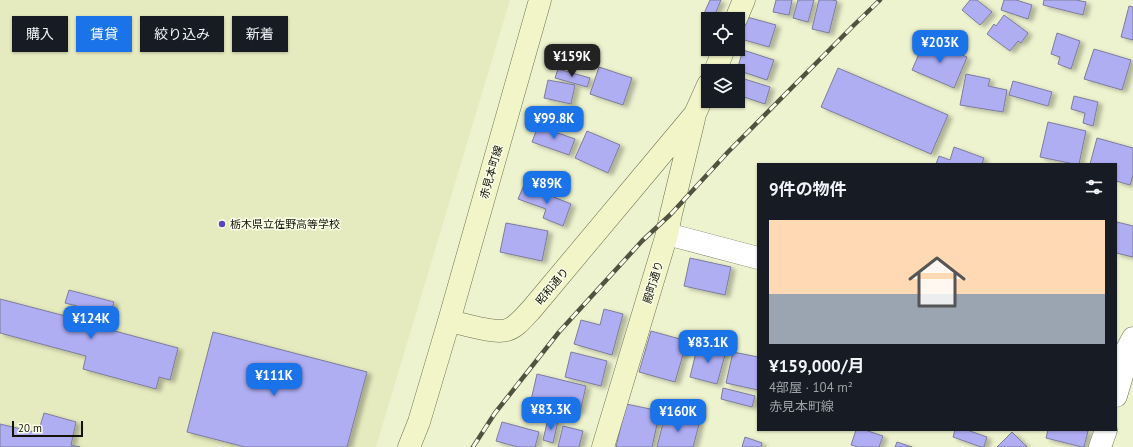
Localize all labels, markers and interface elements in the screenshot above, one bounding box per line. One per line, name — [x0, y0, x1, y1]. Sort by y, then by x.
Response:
map controls — [701, 12, 745, 108]
button: locate — [701, 12, 745, 56]
chip: 購入 — [12, 16, 68, 52]
chip: 賃貸 — [76, 16, 132, 52]
chip: 絞り込み — [140, 16, 224, 52]
chip: 新着 — [232, 16, 288, 52]
pin: ¥203K — [912, 30, 968, 64]
text: ¥203K — [921, 34, 959, 51]
pin: ¥159K — [544, 44, 600, 78]
text: ¥159K — [553, 48, 591, 65]
button: layers — [701, 64, 745, 108]
pin: ¥99.8K — [521, 106, 587, 140]
text: ¥99.8K — [534, 110, 574, 127]
street label: 赤見本町線 — [477, 144, 505, 200]
pin: ¥89K — [523, 171, 571, 205]
text: ¥89K — [532, 175, 562, 192]
icon: filters — [1083, 176, 1105, 198]
text: 9件の物件 — [769, 178, 847, 200]
place label: 栃木県立佐野高等学校 — [230, 217, 340, 231]
marker: 栃木県立佐野高等学校 — [217, 219, 227, 229]
icon: home — [901, 246, 973, 318]
street label: 殿町通り — [640, 259, 666, 305]
street label: 昭和通り — [532, 265, 572, 307]
pin: ¥124K — [63, 306, 119, 340]
text: ¥124K — [72, 310, 110, 327]
pin: ¥83.1K — [675, 330, 741, 364]
text: ¥83.1K — [688, 334, 728, 351]
text: ¥159,000/月 — [769, 355, 865, 377]
pin: ¥111K — [246, 363, 302, 397]
text: ¥111K — [255, 367, 293, 384]
text: 4部屋 · 104 m² — [769, 379, 853, 396]
pin: ¥83.3K — [518, 397, 584, 431]
text: 赤見本町線 — [769, 398, 834, 415]
pin: ¥160K — [650, 399, 706, 433]
text: ¥83.3K — [531, 401, 571, 418]
text: ¥160K — [659, 403, 697, 420]
scale bar — [12, 419, 83, 438]
text: 20 m — [18, 421, 42, 435]

